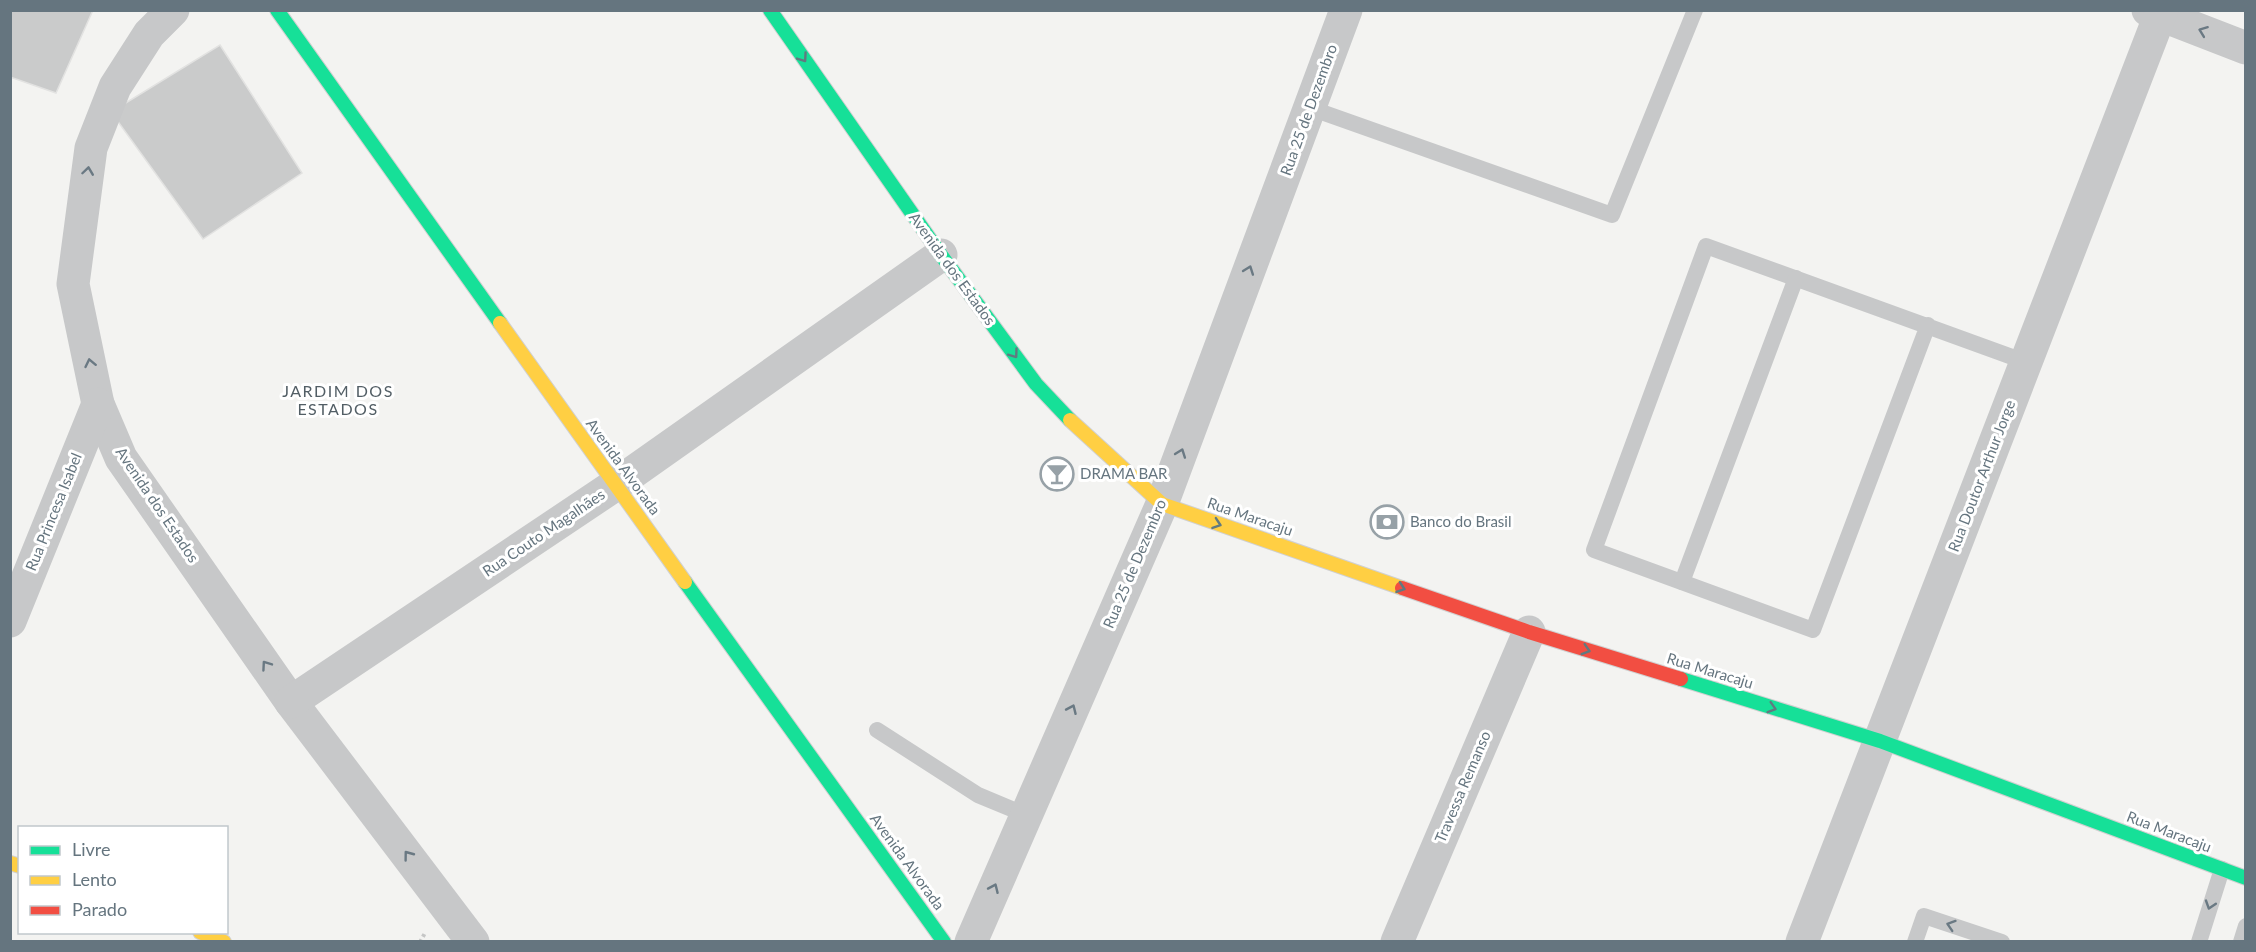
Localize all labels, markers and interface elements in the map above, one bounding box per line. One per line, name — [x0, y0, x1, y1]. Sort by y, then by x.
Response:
one-way arrow — [2198, 26, 2209, 38]
street label: Rua 25 de Dezembro — [1276, 42, 1340, 178]
one-way arrow — [796, 52, 807, 63]
one-way arrow — [81, 166, 93, 175]
street label: Avenida dos Estados — [906, 208, 1000, 328]
one-way arrow — [1242, 265, 1255, 276]
one-way arrow — [1007, 348, 1018, 359]
one-way arrow — [84, 358, 97, 368]
district label: JARDIM DOS ESTADOS — [282, 381, 394, 418]
street label: Rua Doutor Arthur Jorge — [1944, 397, 2018, 554]
street label: Avenida Alvorada — [583, 415, 665, 518]
street label: Avenida dos Estados — [113, 443, 203, 566]
one-way arrow — [1174, 448, 1186, 459]
street label: Rua Princesa Isabel — [21, 450, 85, 573]
bar icon: DRAMA BAR — [1039, 456, 1075, 492]
place label: DRAMA BAR — [1080, 464, 1168, 482]
street label: Rua Couto Magalhães — [479, 485, 608, 580]
street label: Rua Maracaju — [1205, 493, 1295, 539]
street label: Rua 25 de Dezembro — [1099, 496, 1169, 631]
bank icon: Banco do Brasil — [1369, 504, 1405, 540]
place label: Banco do Brasil — [1410, 512, 1511, 530]
one-way arrow — [1211, 516, 1222, 529]
one-way arrow — [1395, 580, 1406, 593]
one-way arrow — [1580, 643, 1591, 655]
street label: Rua Maracaju — [1665, 648, 1756, 692]
one-way arrow — [262, 661, 273, 672]
one-way arrow — [1766, 701, 1777, 713]
one-way arrow — [1065, 705, 1077, 716]
street label: Travessa Remanso — [1430, 728, 1494, 845]
street label: Rua Maracaju — [2124, 807, 2214, 855]
street label: Avenida Alvorada — [867, 810, 949, 913]
legend — [18, 826, 228, 934]
text: Livre — [72, 838, 111, 860]
one-way arrow — [404, 851, 415, 862]
text: Lento — [72, 868, 117, 890]
one-way arrow — [987, 883, 999, 894]
text: Parado — [72, 898, 127, 920]
one-way arrow — [2205, 900, 2218, 910]
one-way arrow — [1946, 920, 1957, 932]

